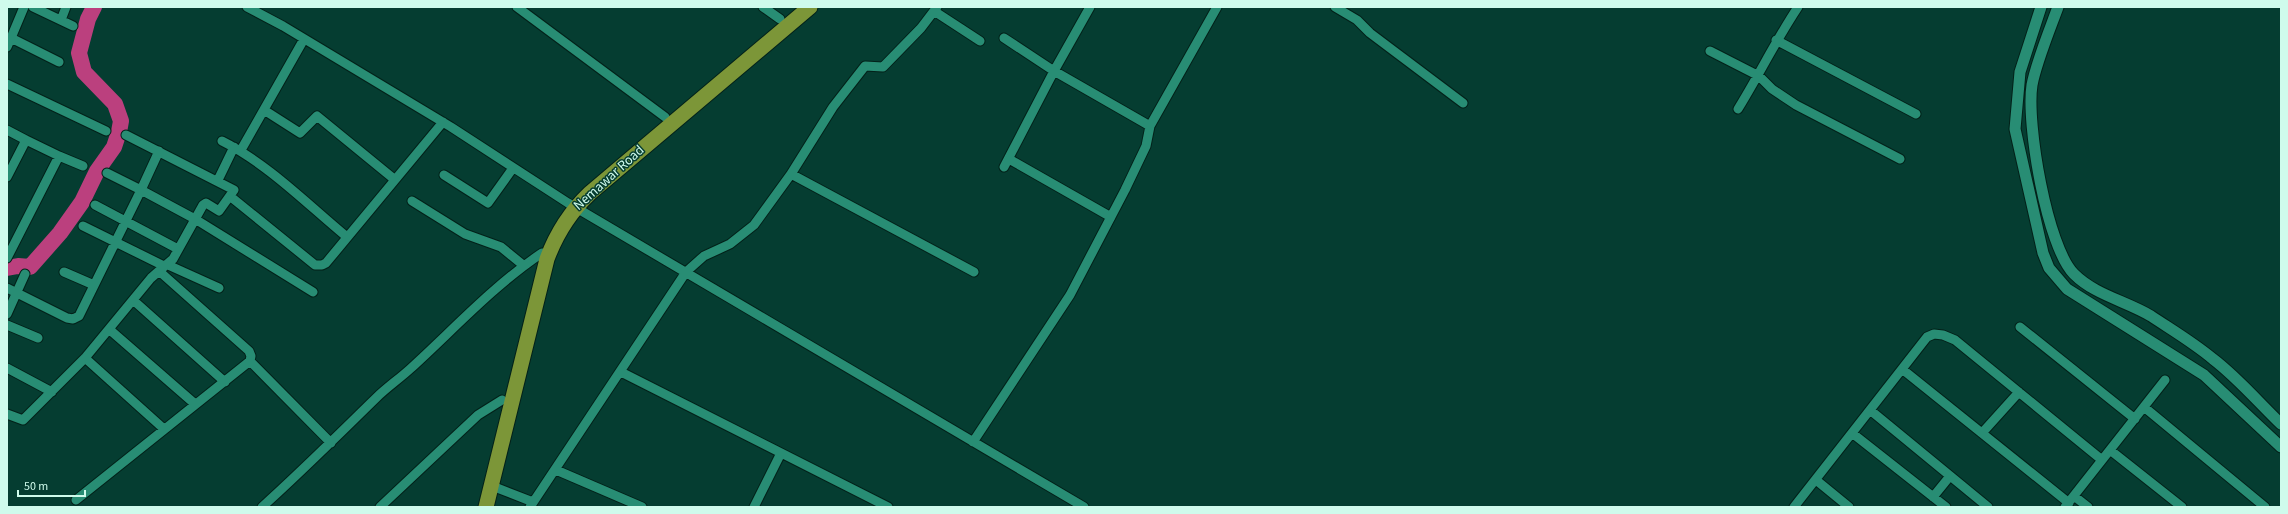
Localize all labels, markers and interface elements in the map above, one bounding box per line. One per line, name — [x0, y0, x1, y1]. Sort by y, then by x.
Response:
street label: Nemawar Road — [569, 141, 649, 215]
scale bar — [18, 472, 85, 498]
text: 50 m — [24, 478, 48, 495]

